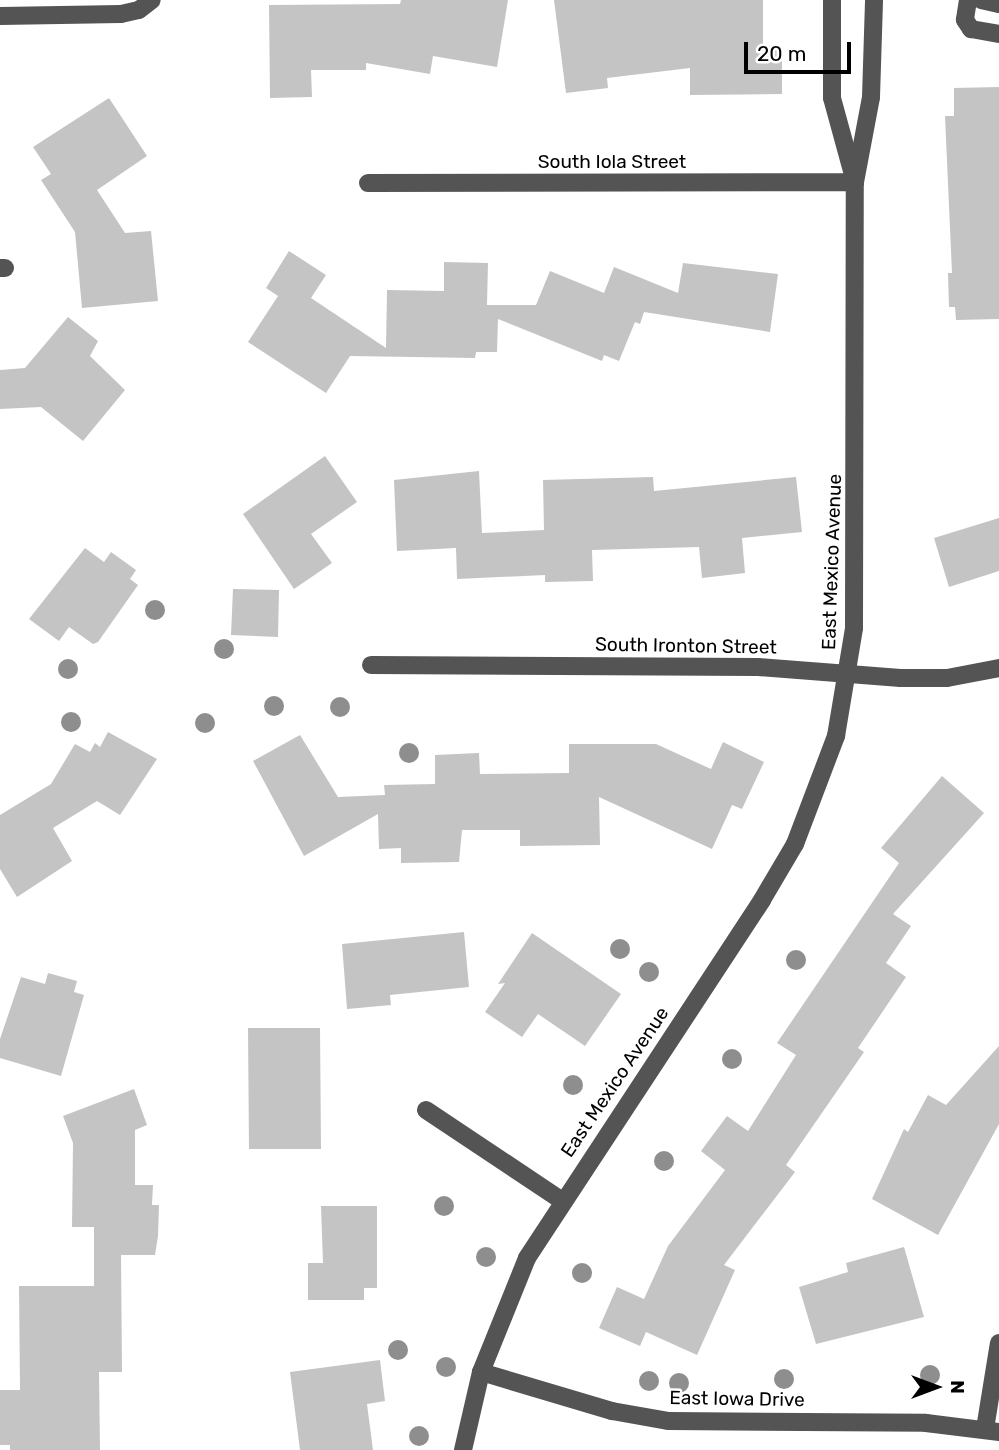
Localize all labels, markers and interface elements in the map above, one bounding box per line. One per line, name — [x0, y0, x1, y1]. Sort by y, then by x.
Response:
scale bar — [747, 28, 854, 72]
text: 20 m — [757, 41, 806, 66]
street label: South Iola Street — [538, 151, 686, 173]
street label: East Mexico Avenue — [818, 473, 846, 651]
street label: South Ironton Street — [595, 633, 777, 659]
street label: East Mexico Avenue — [556, 1002, 674, 1162]
north arrow — [901, 1352, 971, 1422]
text: N — [946, 1380, 969, 1394]
street label: East Iowa Drive — [669, 1386, 805, 1412]

